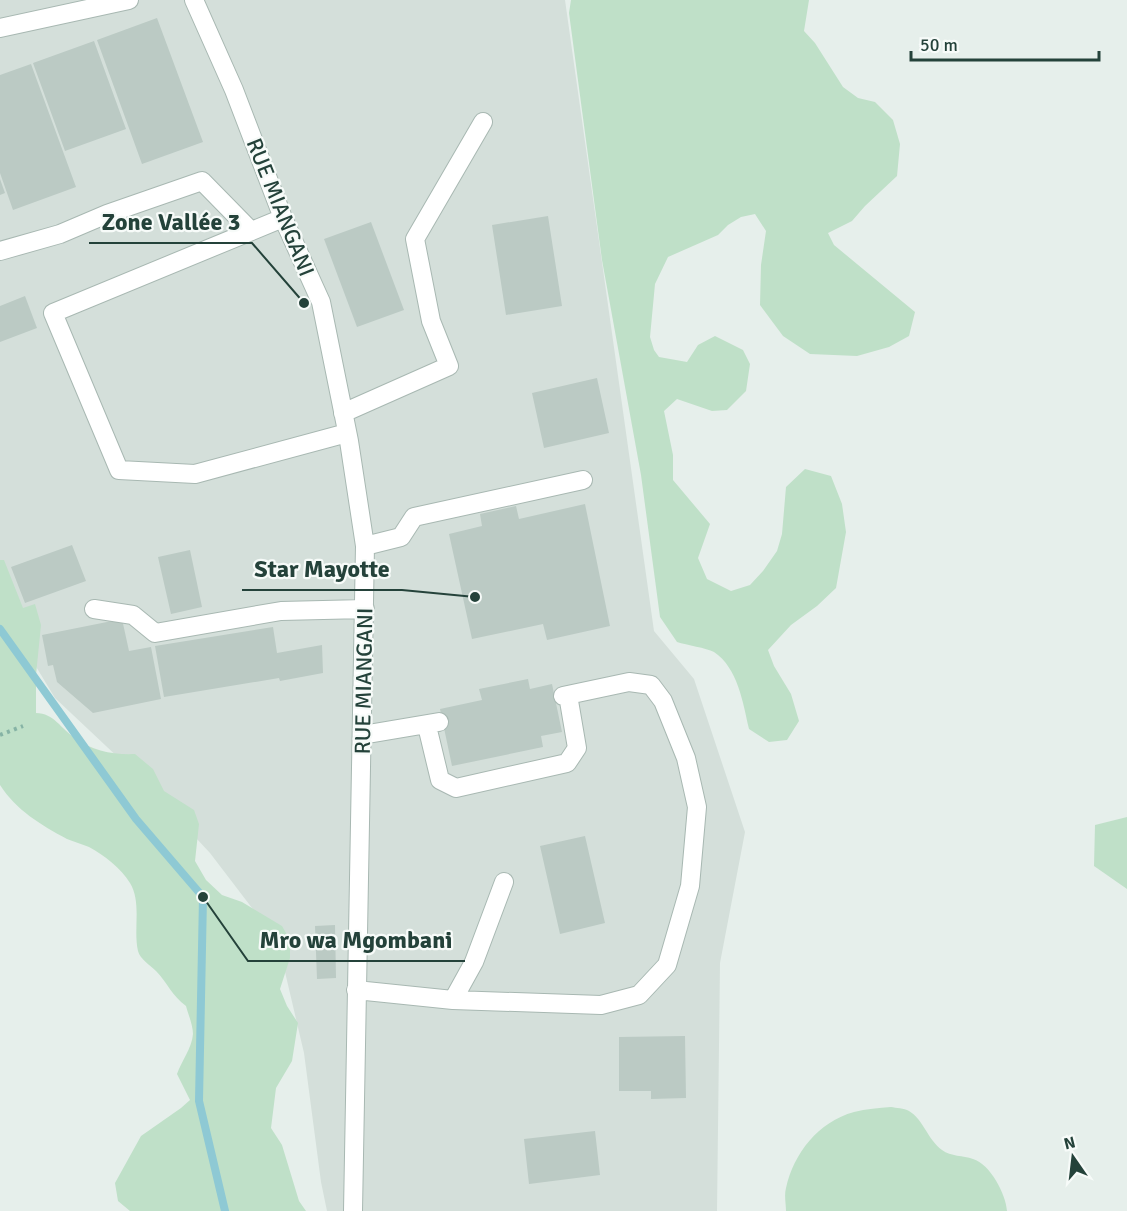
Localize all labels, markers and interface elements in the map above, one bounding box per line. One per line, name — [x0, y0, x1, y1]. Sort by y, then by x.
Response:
scale bar — [911, 24, 1098, 62]
text: 50 m — [920, 34, 958, 56]
street label: RUE MIANGANI — [241, 134, 321, 280]
callout: Zone Vallée 3 — [89, 201, 252, 243]
text: Zone Vallée 3 — [101, 207, 241, 237]
callout: Star Mayotte — [242, 548, 402, 590]
text: Star Mayotte — [254, 554, 390, 584]
street label: RUE MIANGANI — [349, 608, 378, 755]
callout: Mro wa Mgombani — [248, 919, 465, 961]
text: Mro wa Mgombani — [260, 925, 452, 955]
north arrow — [1043, 1127, 1103, 1187]
text: N — [1062, 1132, 1077, 1154]

